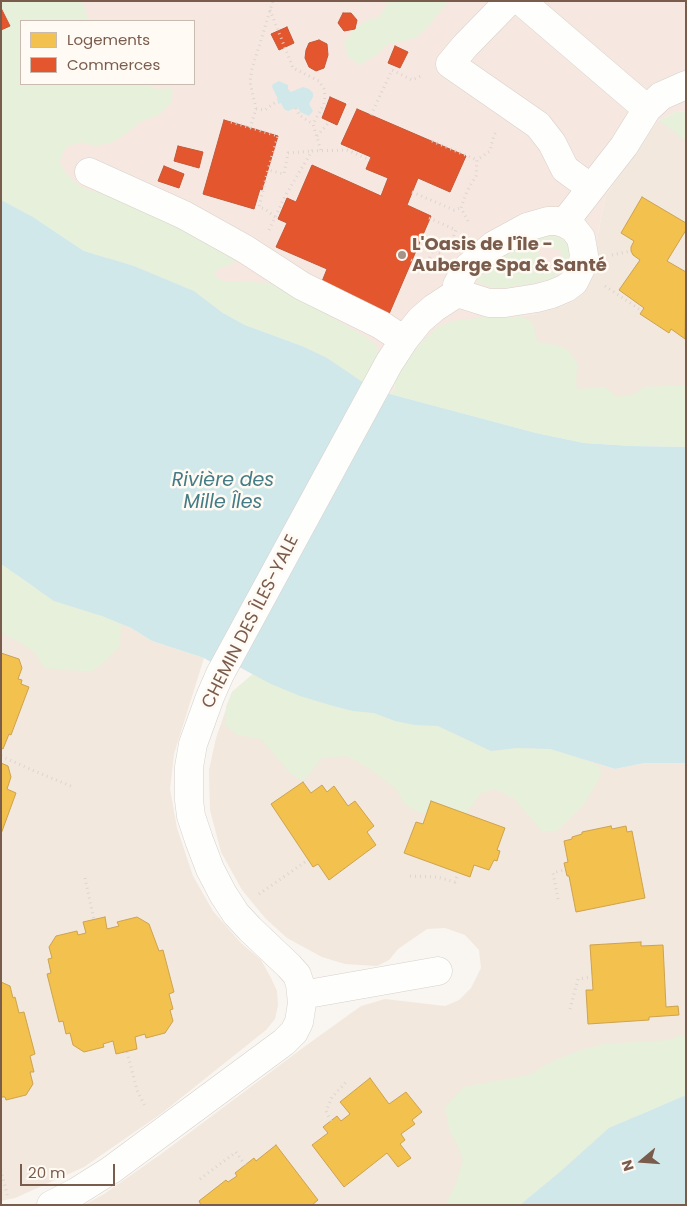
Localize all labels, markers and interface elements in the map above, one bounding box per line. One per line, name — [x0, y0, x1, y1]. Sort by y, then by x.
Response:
legend — [20, 20, 195, 85]
text: Logements — [67, 29, 150, 50]
text: Commerces — [67, 54, 160, 75]
place label: L'Oasis de l'île - Auberge Spa & Santé — [412, 234, 607, 276]
marker: L'Oasis de l'île - Auberge Spa & Santé — [396, 249, 408, 261]
water label: Rivière des Mille Îles — [172, 470, 274, 514]
street label: CHEMIN DES ÎLES-YALE — [198, 532, 304, 712]
north arrow — [617, 1136, 667, 1186]
scale bar — [22, 1154, 118, 1186]
text: N — [617, 1158, 639, 1174]
text: 20 m — [28, 1162, 66, 1183]

